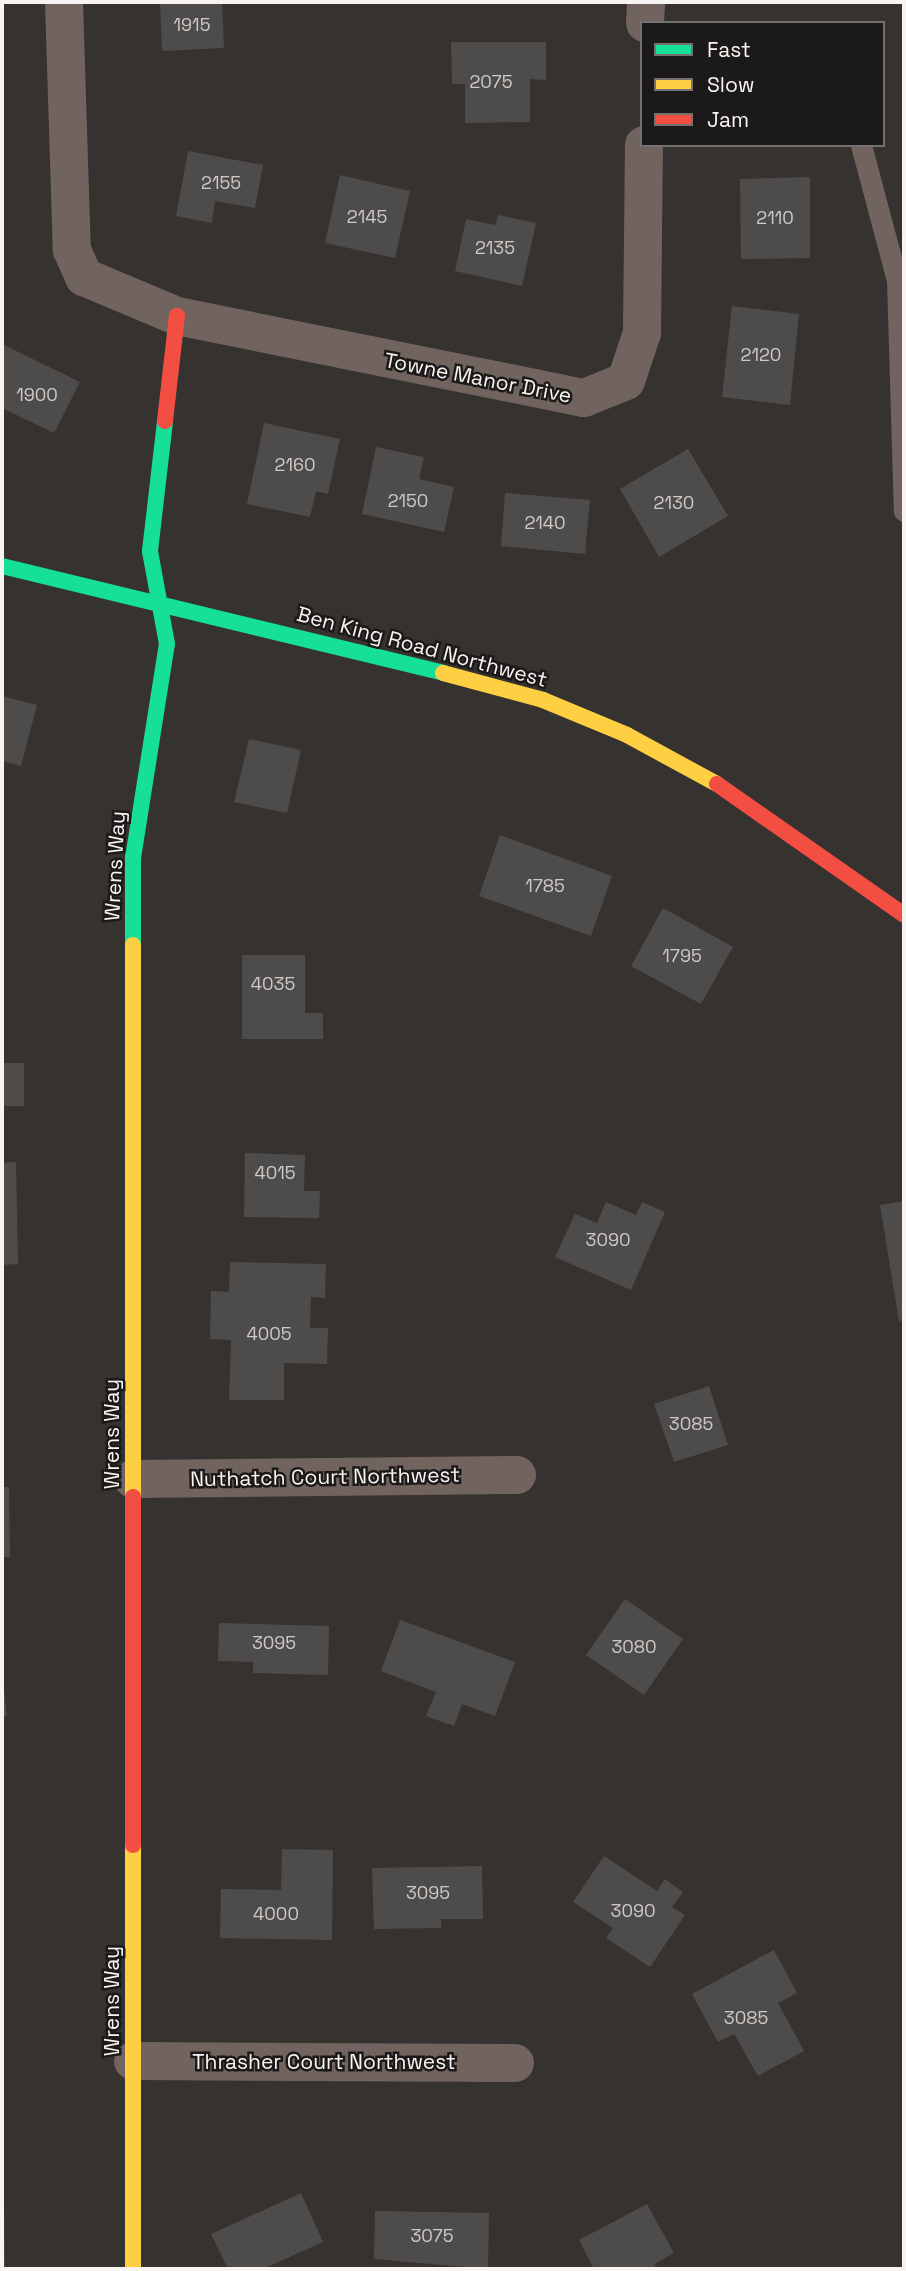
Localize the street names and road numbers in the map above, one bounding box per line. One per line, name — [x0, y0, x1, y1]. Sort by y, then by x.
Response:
street label: Towne Manor Drive — [382, 347, 574, 409]
street label: Ben King Road Northwest — [294, 601, 550, 693]
street label: Wrens Way — [100, 810, 130, 922]
street label: Wrens Way — [99, 1379, 125, 1489]
street label: Nuthatch Court Northwest — [190, 1462, 460, 1492]
street label: Wrens Way — [99, 1946, 125, 2056]
street label: Thrasher Court Northwest — [192, 2049, 456, 2075]

